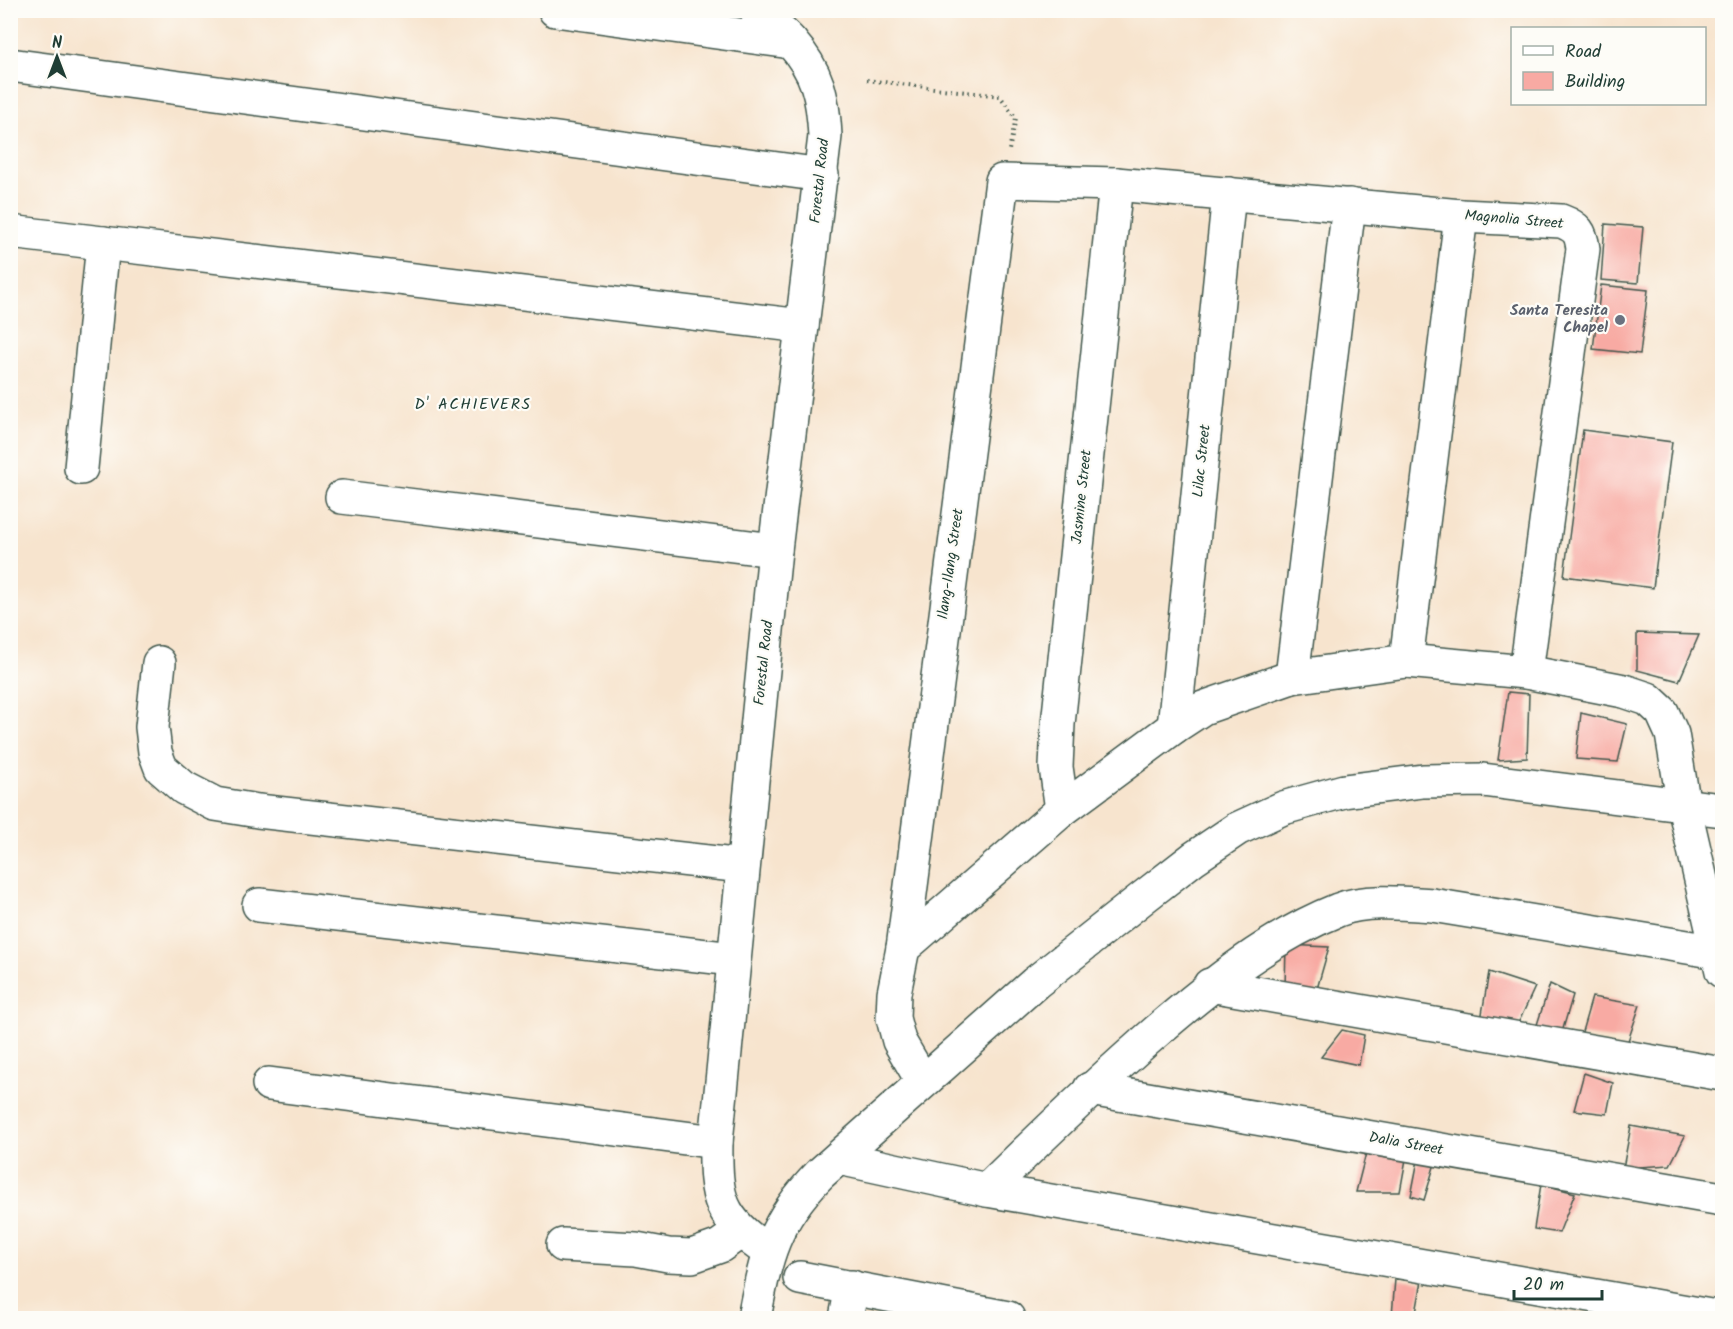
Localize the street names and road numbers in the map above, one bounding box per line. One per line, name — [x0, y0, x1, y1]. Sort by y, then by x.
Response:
street label: Forestal Road — [804, 137, 836, 225]
street label: Magnolia Street — [1464, 204, 1565, 236]
street label: Lilac Street — [1186, 423, 1218, 499]
street label: Jasmine Street — [1065, 448, 1099, 545]
street label: Ilang-Ilang Street — [931, 507, 971, 621]
street label: Forestal Road — [748, 619, 780, 707]
street label: Dalia Street — [1367, 1126, 1445, 1162]

